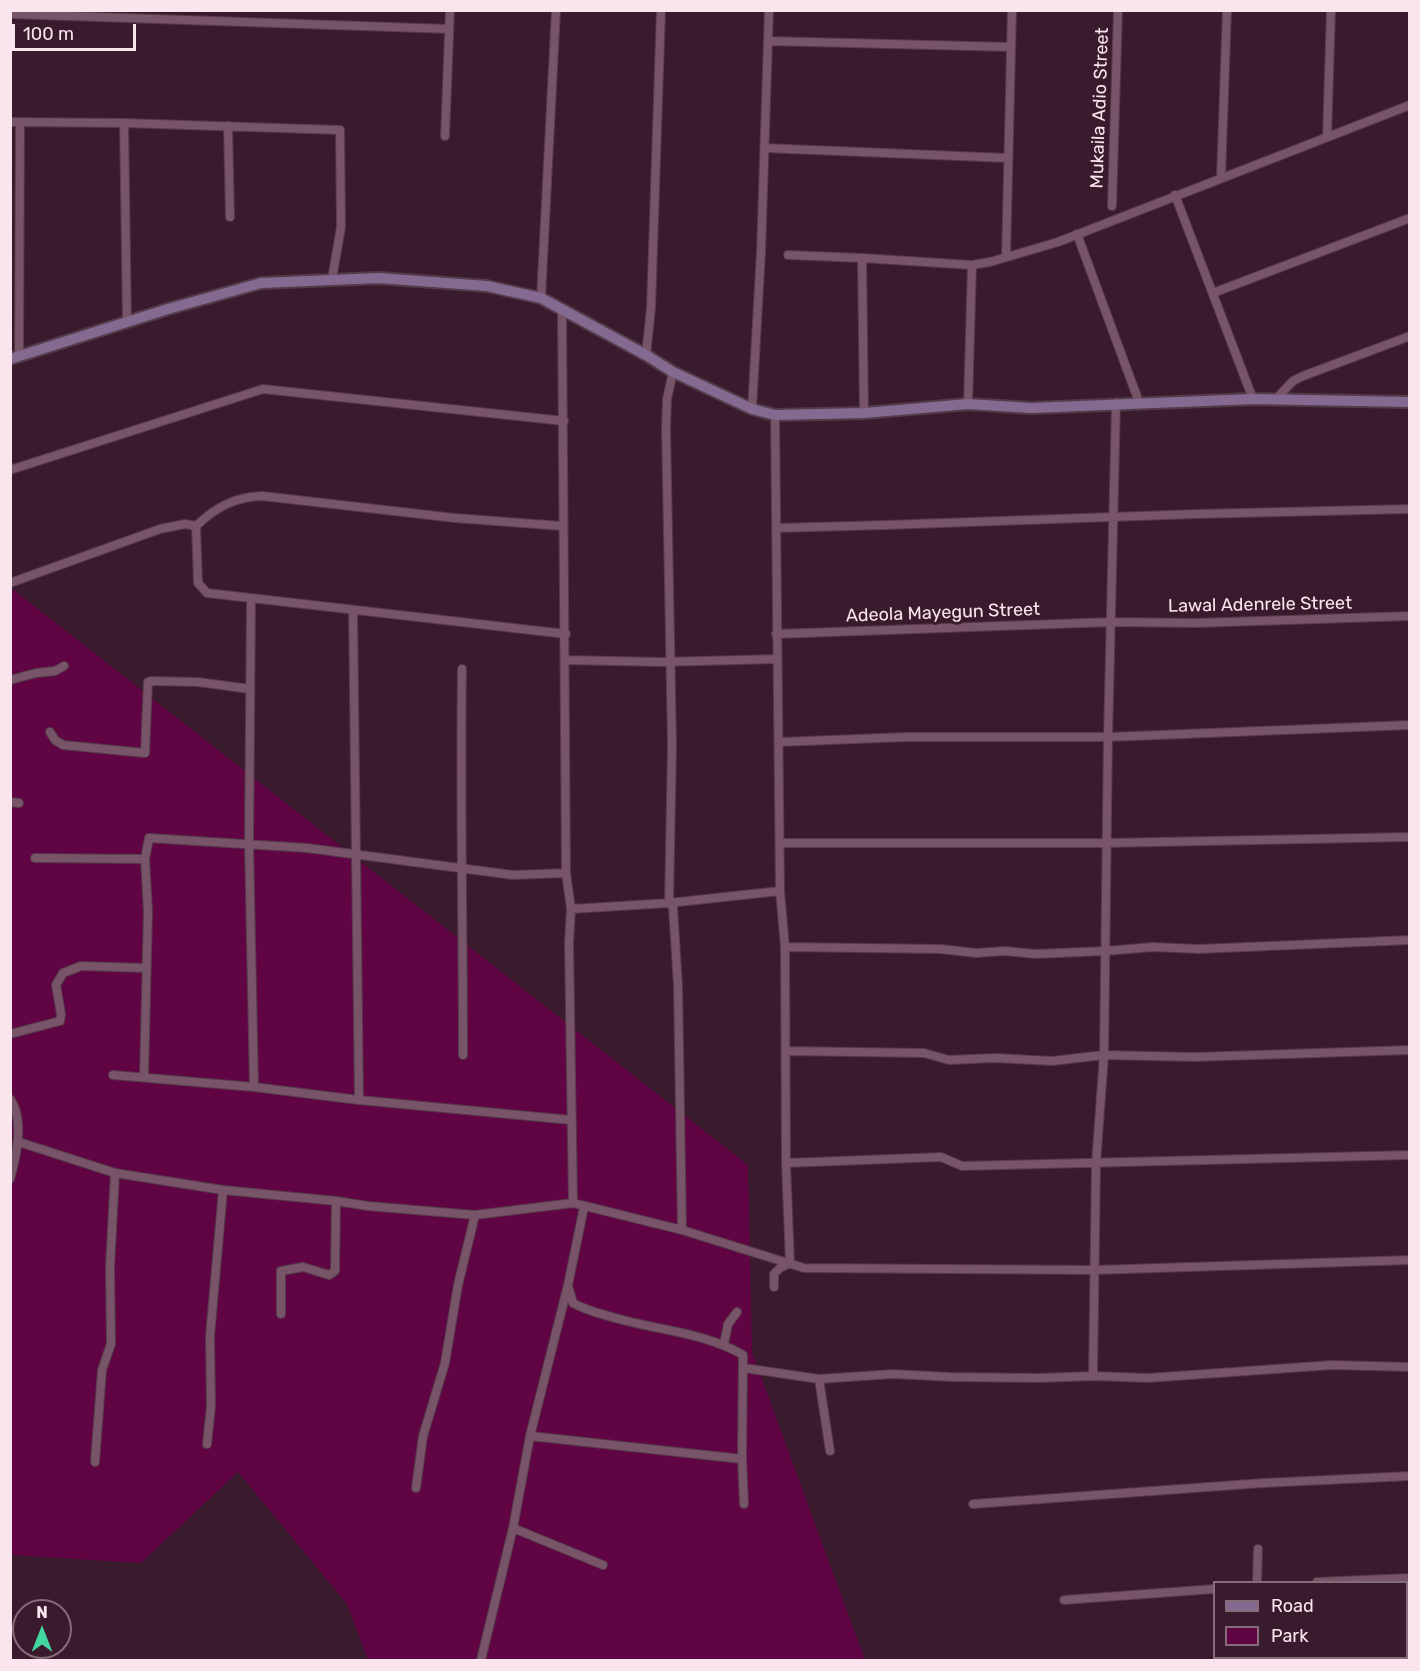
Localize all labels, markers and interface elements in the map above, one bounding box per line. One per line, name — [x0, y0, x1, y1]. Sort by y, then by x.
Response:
scale bar — [15, 12, 140, 50]
text: 100 m — [23, 23, 74, 45]
street label: Mukaila Adio Street — [1086, 27, 1114, 189]
street label: Lawal Adenrele Street — [1168, 593, 1352, 617]
street label: Adeola Mayegun Street — [845, 599, 1041, 627]
legend — [1213, 1581, 1408, 1659]
text: Road — [1271, 1595, 1314, 1617]
north arrow — [12, 1599, 72, 1659]
text: N — [36, 1603, 48, 1622]
text: Park — [1271, 1625, 1308, 1647]

